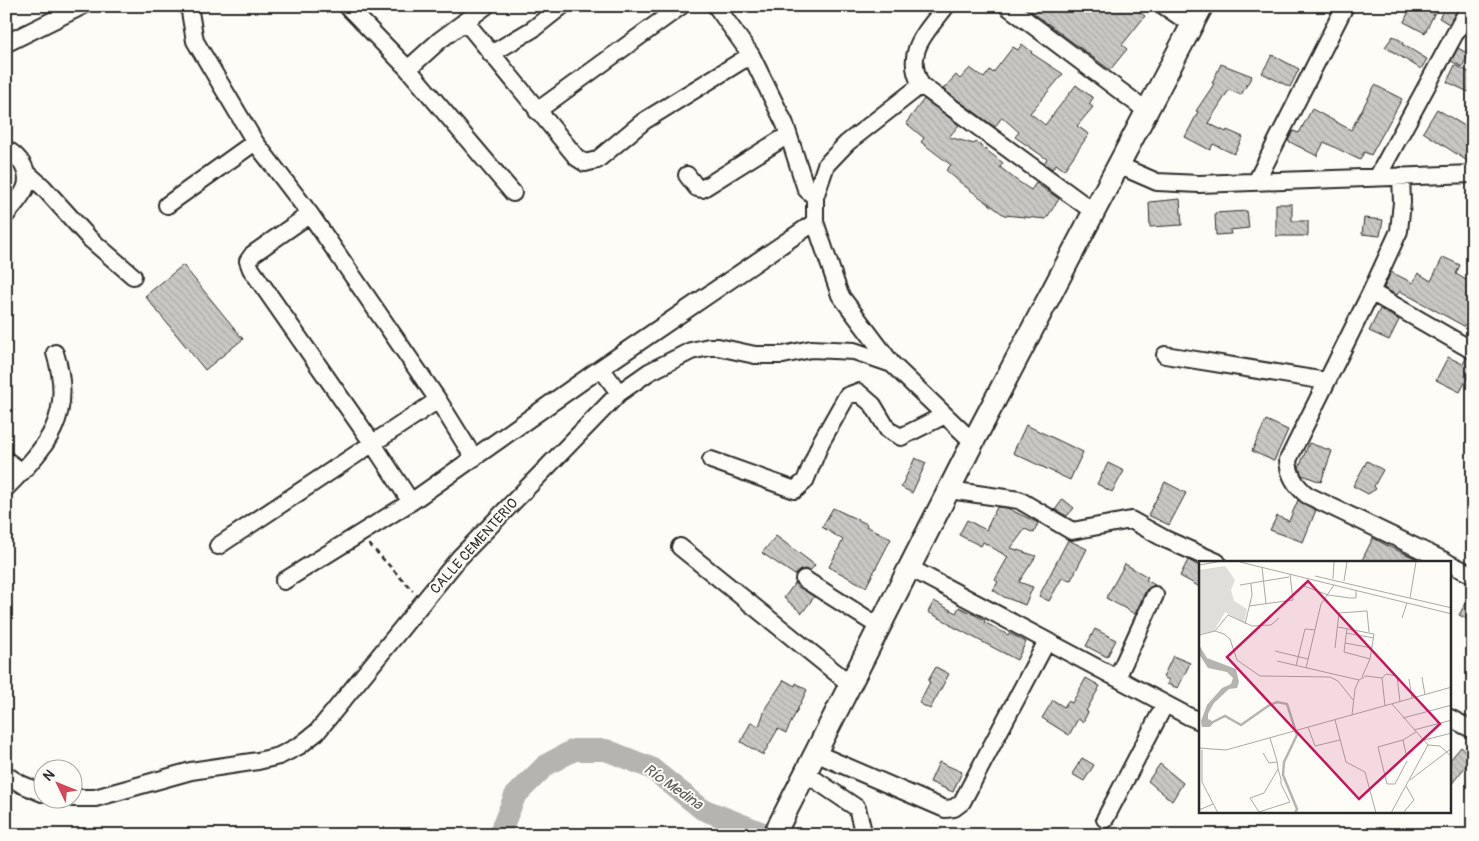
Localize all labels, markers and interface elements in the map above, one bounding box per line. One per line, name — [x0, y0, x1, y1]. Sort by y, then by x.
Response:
street label: CALLE CEMENTERIO — [427, 495, 521, 597]
inset map — [1199, 561, 1452, 814]
north arrow — [32, 758, 82, 808]
water label: Río Medina — [640, 760, 707, 815]
text: N — [39, 766, 58, 785]

